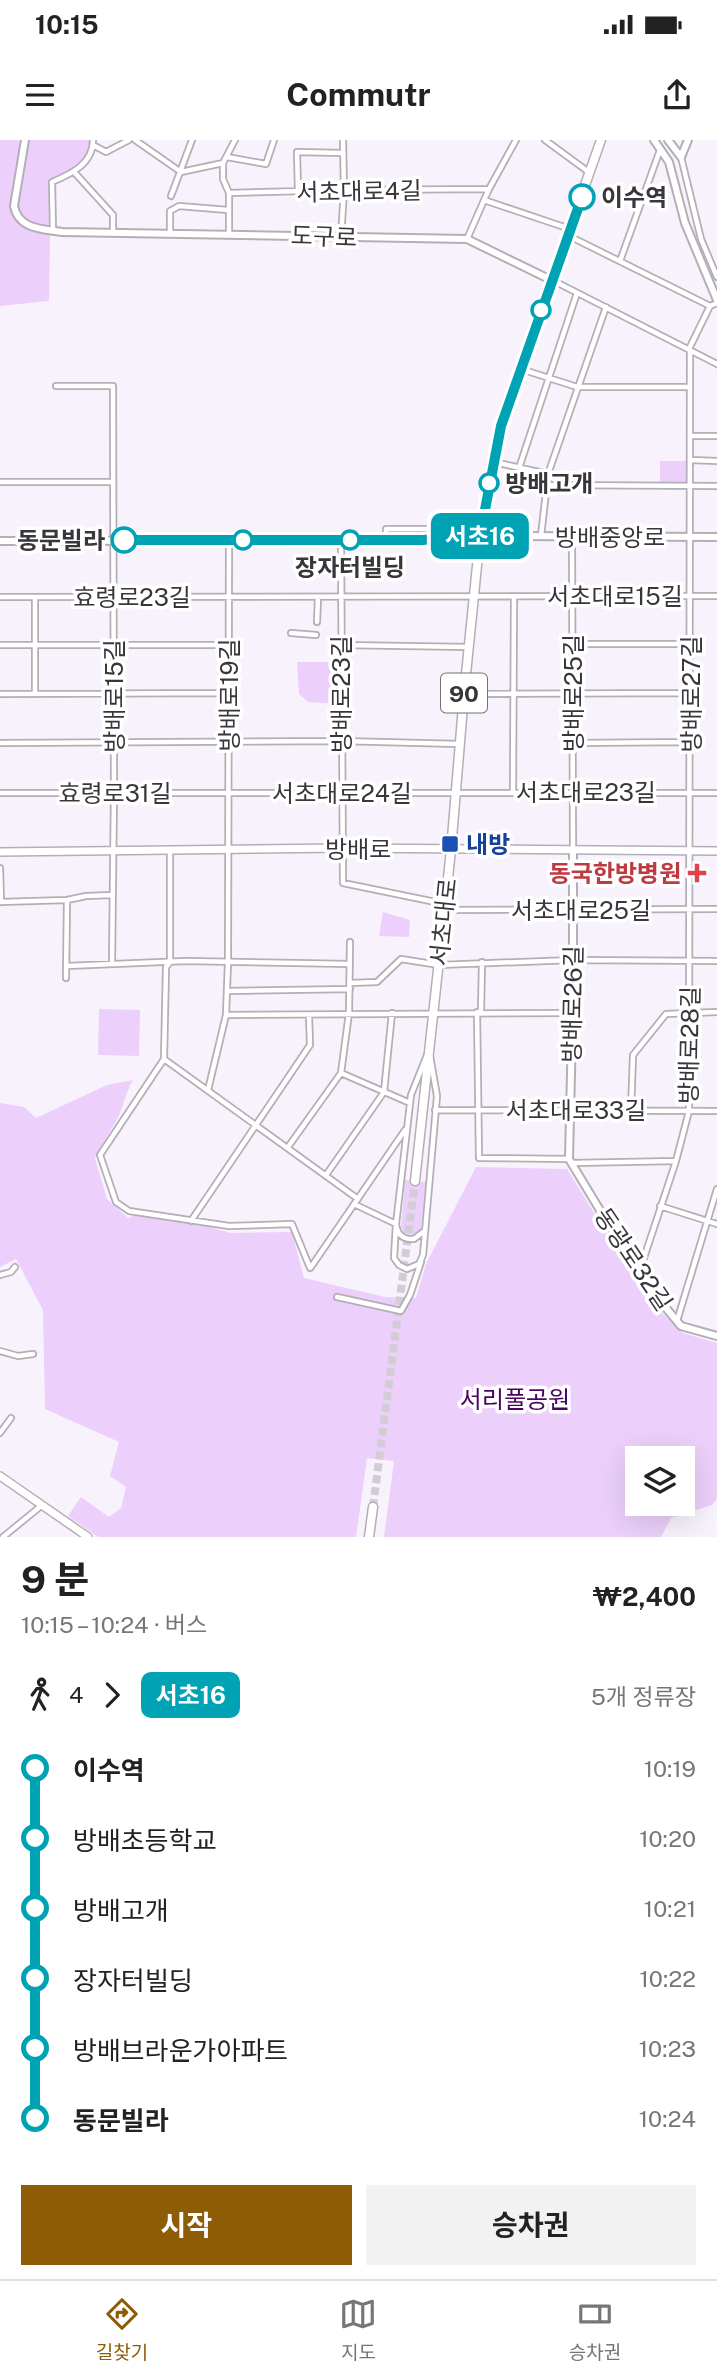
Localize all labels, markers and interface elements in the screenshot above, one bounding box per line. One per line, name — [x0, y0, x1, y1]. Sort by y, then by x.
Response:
text: 10:15 — [35, 9, 99, 40]
icon: menu — [21, 76, 59, 114]
text: Commutr — [286, 76, 431, 113]
icon: share — [658, 76, 696, 114]
street label: 서초대로4길 — [296, 176, 422, 206]
place label: 이수역 — [601, 183, 667, 211]
marker: 이수역 — [569, 184, 595, 210]
street label: 도구로 — [290, 221, 358, 251]
unlabelled marker — [531, 300, 551, 320]
place label: 방배고개 — [505, 469, 593, 497]
marker: 방배고개 — [479, 473, 499, 493]
line badge: 서초16 — [431, 513, 529, 559]
text: 서초16 — [445, 522, 515, 550]
street label: 방배중앙로 — [555, 523, 665, 551]
place label: 동문빌라 — [17, 526, 105, 554]
marker: 동문빌라 — [111, 527, 137, 553]
unlabelled marker — [233, 530, 253, 550]
marker: 장자터빌딩 — [340, 530, 360, 550]
place label: 장자터빌딩 — [295, 553, 405, 581]
street label: 서초대로15길 — [547, 582, 683, 610]
street label: 효령로23길 — [73, 583, 191, 611]
street label: 방배로25길 — [559, 634, 587, 752]
street label: 방배로23길 — [327, 635, 355, 753]
street label: 방배로27길 — [677, 635, 705, 753]
street label: 방배로19길 — [215, 638, 243, 752]
street label: 방배로15길 — [100, 639, 128, 753]
road number: 90 — [441, 674, 487, 712]
street label: 서초대로23길 — [516, 778, 656, 806]
street label: 효령로31길 — [58, 779, 172, 807]
street label: 서초대로24길 — [272, 779, 412, 807]
place label: 내방 — [466, 830, 510, 858]
marker: 내방 — [440, 834, 460, 854]
street label: 방배로 — [325, 835, 391, 863]
place label: 동국한방병원 — [549, 859, 681, 887]
marker: 동국한방병원 — [687, 863, 707, 883]
street label: 서초대로 — [424, 877, 462, 967]
street label: 서초대로25길 — [511, 896, 651, 924]
street label: 방배로26길 — [557, 945, 587, 1063]
street label: 방배로28길 — [674, 986, 704, 1104]
street label: 서초대로33길 — [506, 1096, 646, 1124]
street label: 동광로32길 — [589, 1202, 679, 1316]
park label: 서리풀공원 — [460, 1385, 570, 1413]
map controls — [625, 1446, 695, 1516]
button: layers — [625, 1446, 695, 1516]
text: 9 분 — [21, 1557, 90, 1602]
text: ₩2,400 — [593, 1581, 696, 1612]
text: 10:15 – 10:24 · 버스 — [21, 1611, 207, 1638]
icon: walk — [21, 1676, 59, 1714]
icon: forward — [93, 1676, 131, 1714]
text: 4 — [69, 1681, 83, 1708]
text: 서초16 — [155, 1681, 226, 1709]
text: 5개 정류장 — [591, 1683, 696, 1710]
text: 이수역 — [73, 1755, 145, 1786]
text: 10:19 — [644, 1755, 696, 1782]
text: 방배초등학교 — [73, 1825, 217, 1856]
text: 10:20 — [639, 1825, 696, 1852]
text: 방배고개 — [73, 1895, 169, 1926]
text: 10:21 — [644, 1895, 696, 1922]
text: 장자터빌딩 — [73, 1965, 193, 1996]
text: 10:22 — [640, 1965, 696, 1992]
text: 방배브라운가아파트 — [73, 2035, 288, 2066]
text: 10:23 — [639, 2035, 696, 2062]
text: 동문빌라 — [73, 2105, 169, 2136]
text: 10:24 — [639, 2105, 696, 2132]
button: 시작 — [21, 2185, 352, 2265]
button: 승차권 — [366, 2185, 696, 2265]
tab: 길찾기 — [96, 2295, 148, 2364]
tab: 지도 — [339, 2295, 377, 2364]
tab: 승차권 — [569, 2295, 621, 2364]

